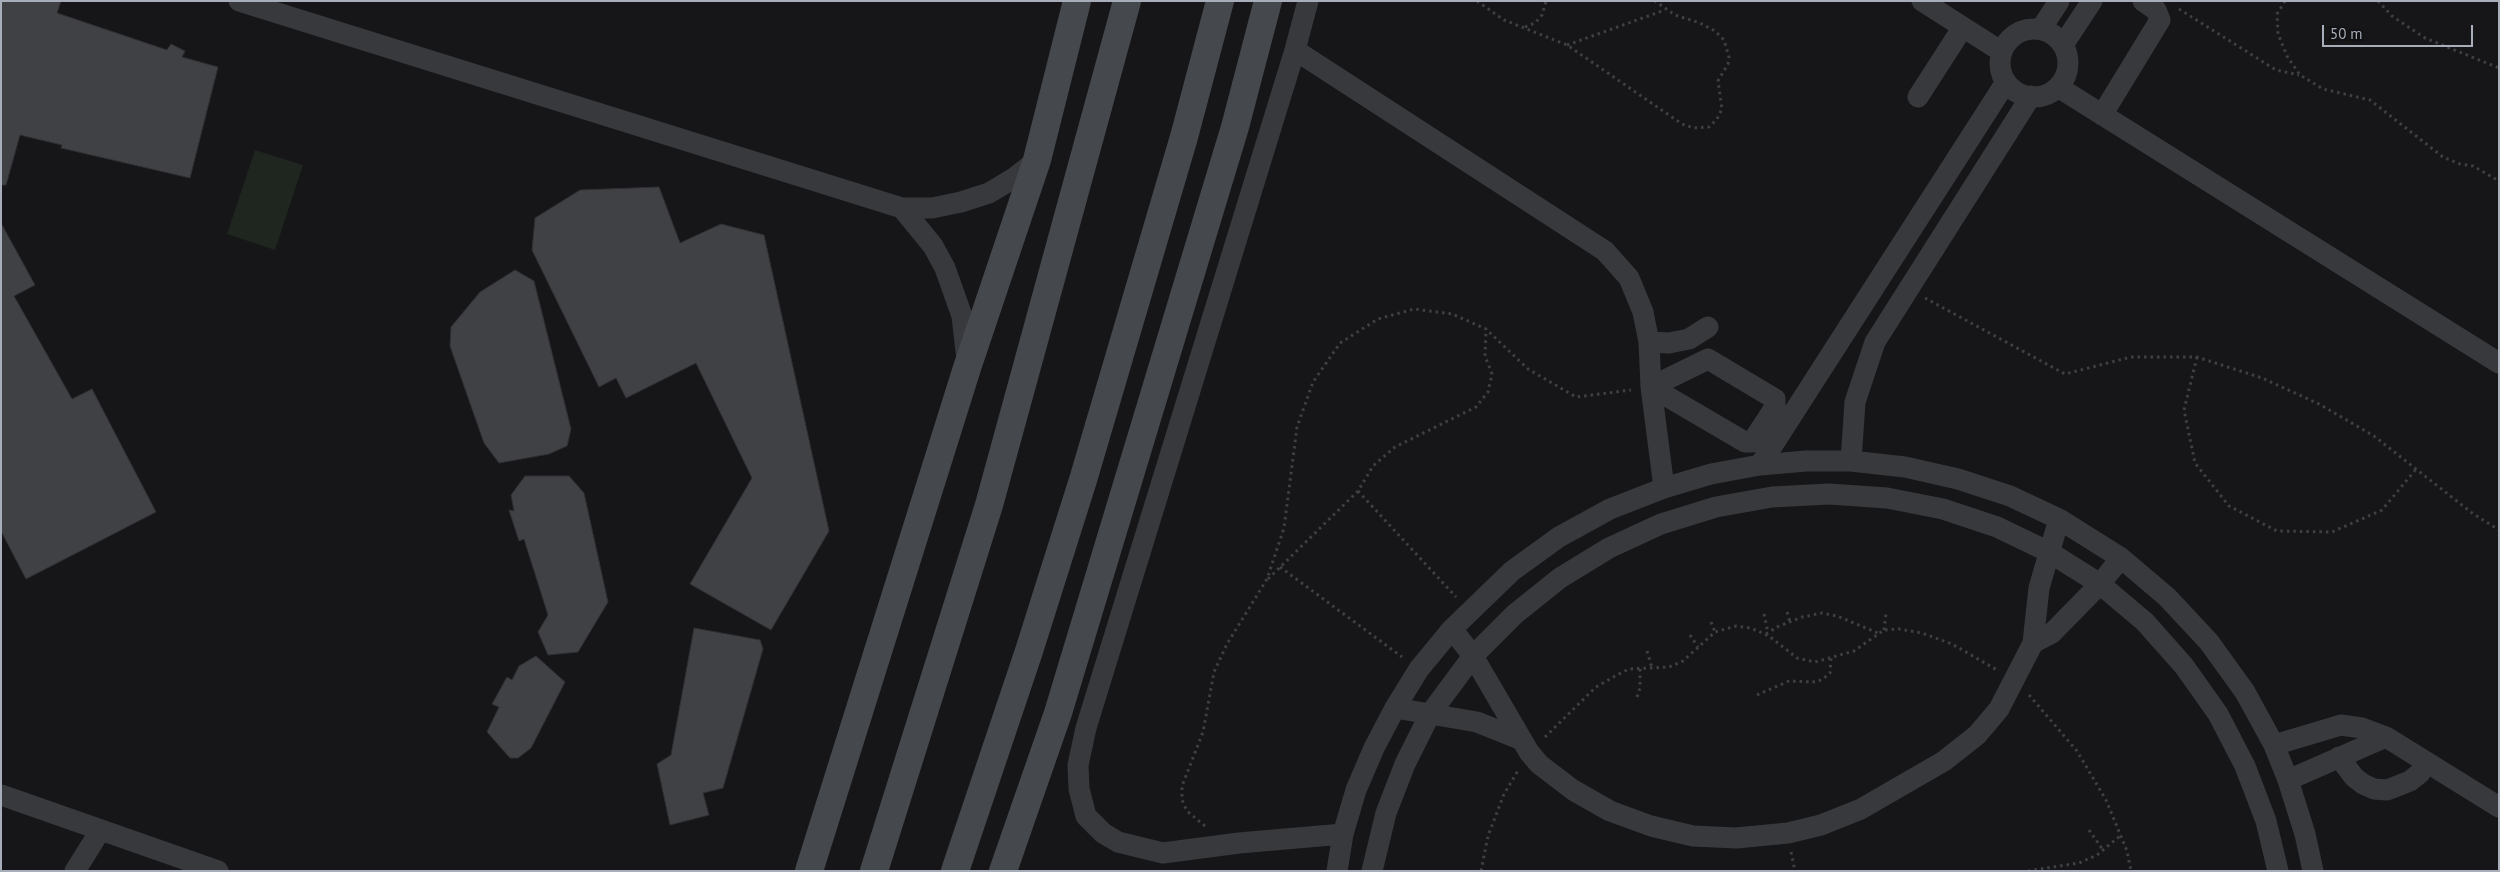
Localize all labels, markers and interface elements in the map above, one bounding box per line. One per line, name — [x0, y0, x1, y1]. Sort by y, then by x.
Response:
scale bar — [2325, 15, 2476, 47]
text: 50 m — [2330, 24, 2363, 43]

